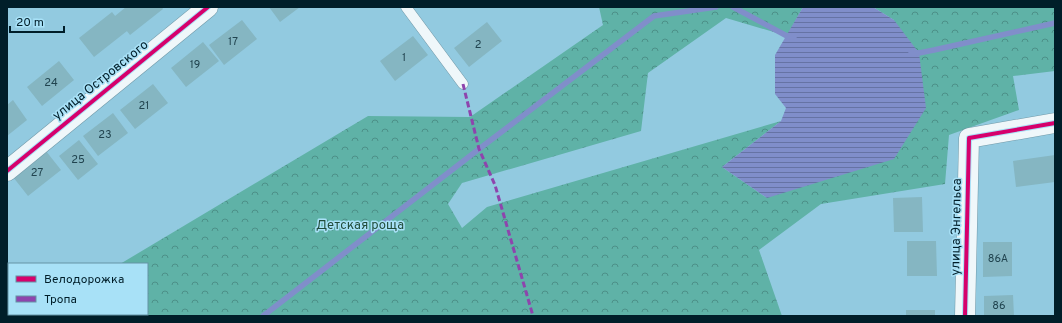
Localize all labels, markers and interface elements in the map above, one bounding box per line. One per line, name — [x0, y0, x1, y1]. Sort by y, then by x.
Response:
scale bar — [10, 8, 64, 34]
text: 20 m — [16, 15, 44, 31]
house number: 17 — [228, 35, 238, 49]
street label: улица Островского — [50, 37, 152, 125]
house number: 2 — [475, 38, 481, 52]
house number: 1 — [402, 51, 406, 65]
house number: 19 — [190, 58, 200, 72]
house number: 24 — [44, 76, 58, 90]
house number: 21 — [139, 99, 149, 113]
house number: 23 — [98, 128, 112, 142]
house number: 25 — [71, 153, 85, 167]
house number: 27 — [31, 166, 43, 180]
street label: улица Энгельса — [948, 178, 966, 276]
park label: Детская роща — [316, 218, 404, 234]
house number: 86А — [988, 252, 1008, 266]
legend — [8, 263, 148, 315]
text: Велодорожка — [44, 272, 124, 288]
text: Тропа — [44, 292, 77, 308]
house number: 86 — [992, 299, 1006, 313]

